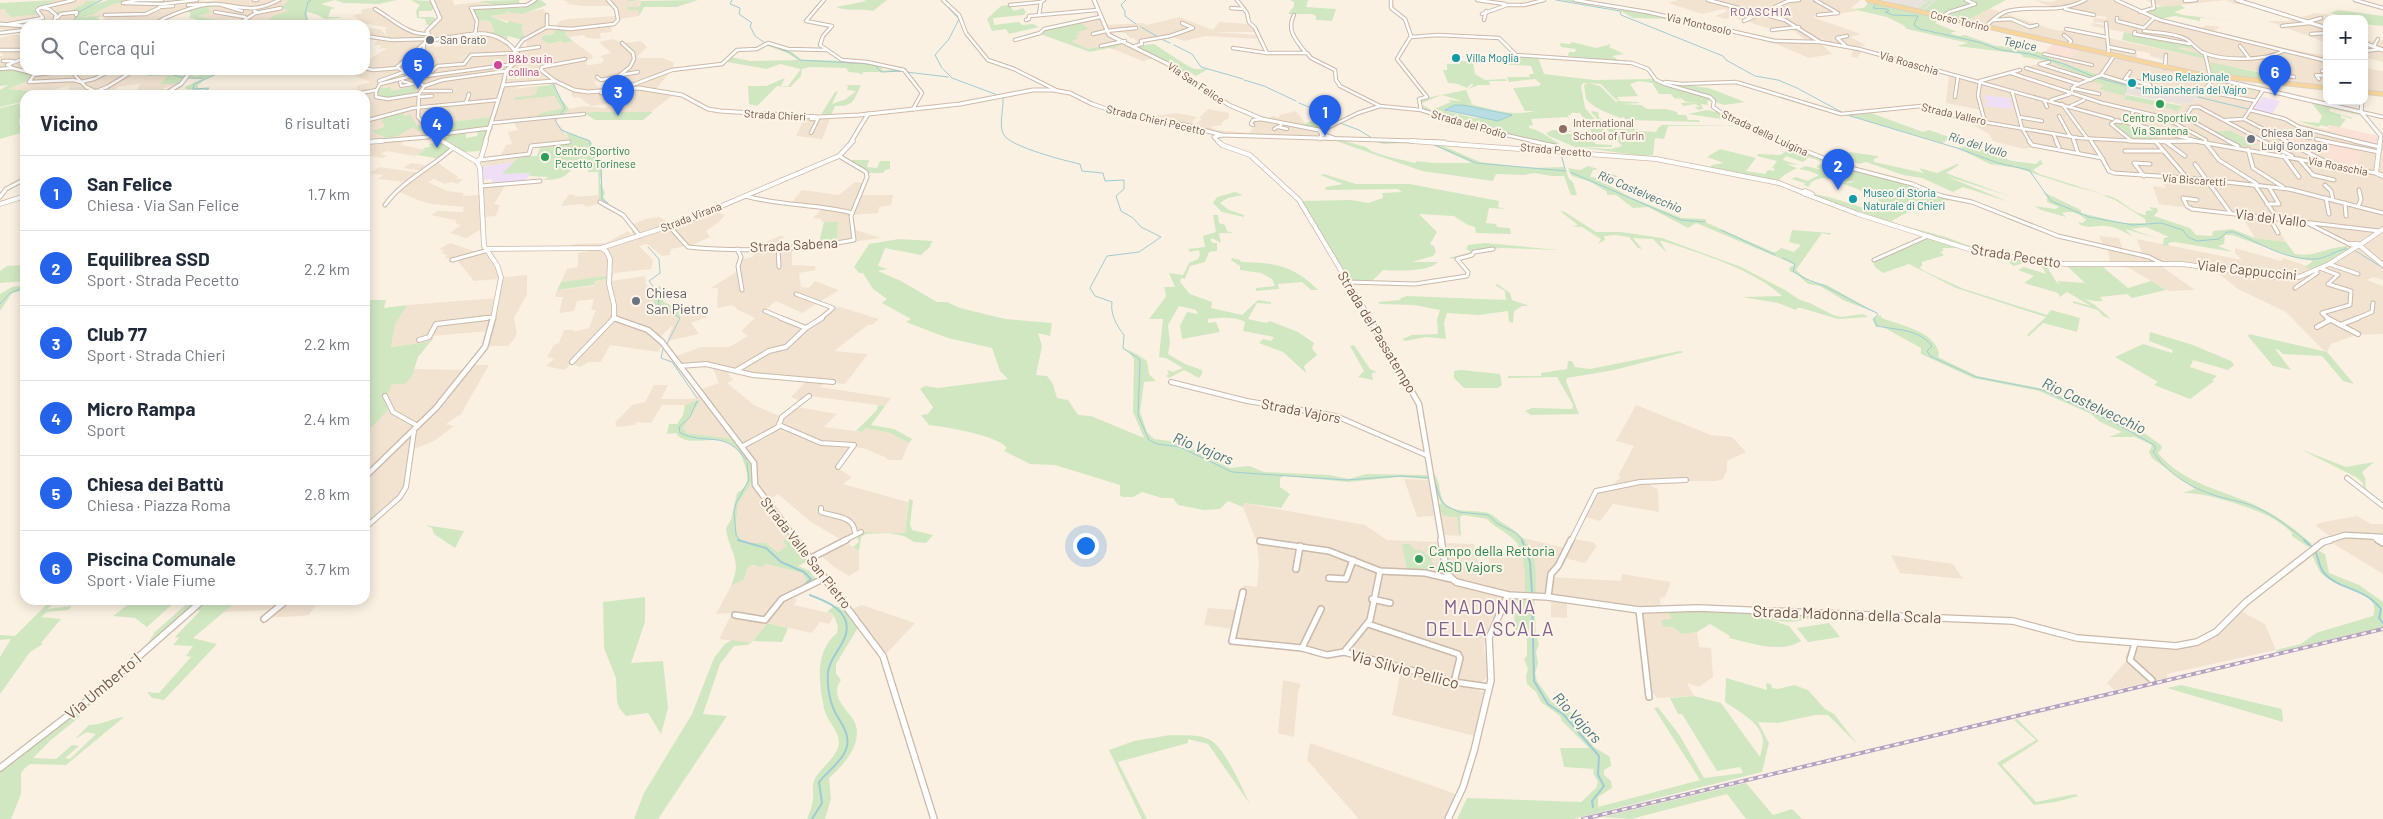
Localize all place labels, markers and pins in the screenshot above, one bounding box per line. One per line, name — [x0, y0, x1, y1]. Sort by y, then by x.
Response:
place label: San Grato — [440, 33, 486, 46]
marker: San Grato — [424, 34, 436, 46]
pin: 5 — [402, 48, 434, 89]
place label: Villa Moglia — [1466, 51, 1519, 64]
place label: B&b su in collina — [508, 52, 553, 78]
marker: Villa Moglia — [1450, 52, 1462, 64]
pin: 6 — [2259, 55, 2291, 96]
marker: B&b su in collina — [492, 59, 504, 71]
place label: Museo Relazionale Imbiancheria del Vajro — [2142, 70, 2247, 96]
pin: 3 — [602, 75, 634, 116]
marker: Museo Relazionale Imbiancheria del Vajro — [2126, 77, 2138, 89]
pin: 1 — [1309, 95, 1341, 136]
marker: Centro Sportivo Via Santena — [2154, 98, 2166, 110]
pin: 4 — [421, 107, 453, 148]
place label: Centro Sportivo Via Santena — [2122, 111, 2198, 137]
place label: International School of Turin — [1573, 116, 1644, 142]
marker: International School of Turin — [1557, 123, 1569, 135]
place label: Chiesa San Luigi Gonzaga — [2261, 126, 2328, 152]
marker: Chiesa San Luigi Gonzaga — [2245, 133, 2257, 145]
place label: Centro Sportivo Pecetto Torinese — [555, 144, 636, 170]
pin: 2 — [1822, 149, 1854, 190]
marker: Centro Sportivo Pecetto Torinese — [539, 151, 551, 163]
place label: Museo di Storia Naturale di Chieri — [1863, 186, 1945, 212]
marker: Museo di Storia Naturale di Chieri — [1847, 193, 1859, 205]
place label: Chiesa San Pietro — [646, 284, 709, 317]
marker: Chiesa San Pietro — [630, 295, 642, 307]
place label: Campo della Rettoria - ASD Vajors — [1429, 542, 1555, 575]
marker: Campo della Rettoria - ASD Vajors — [1413, 553, 1425, 565]

